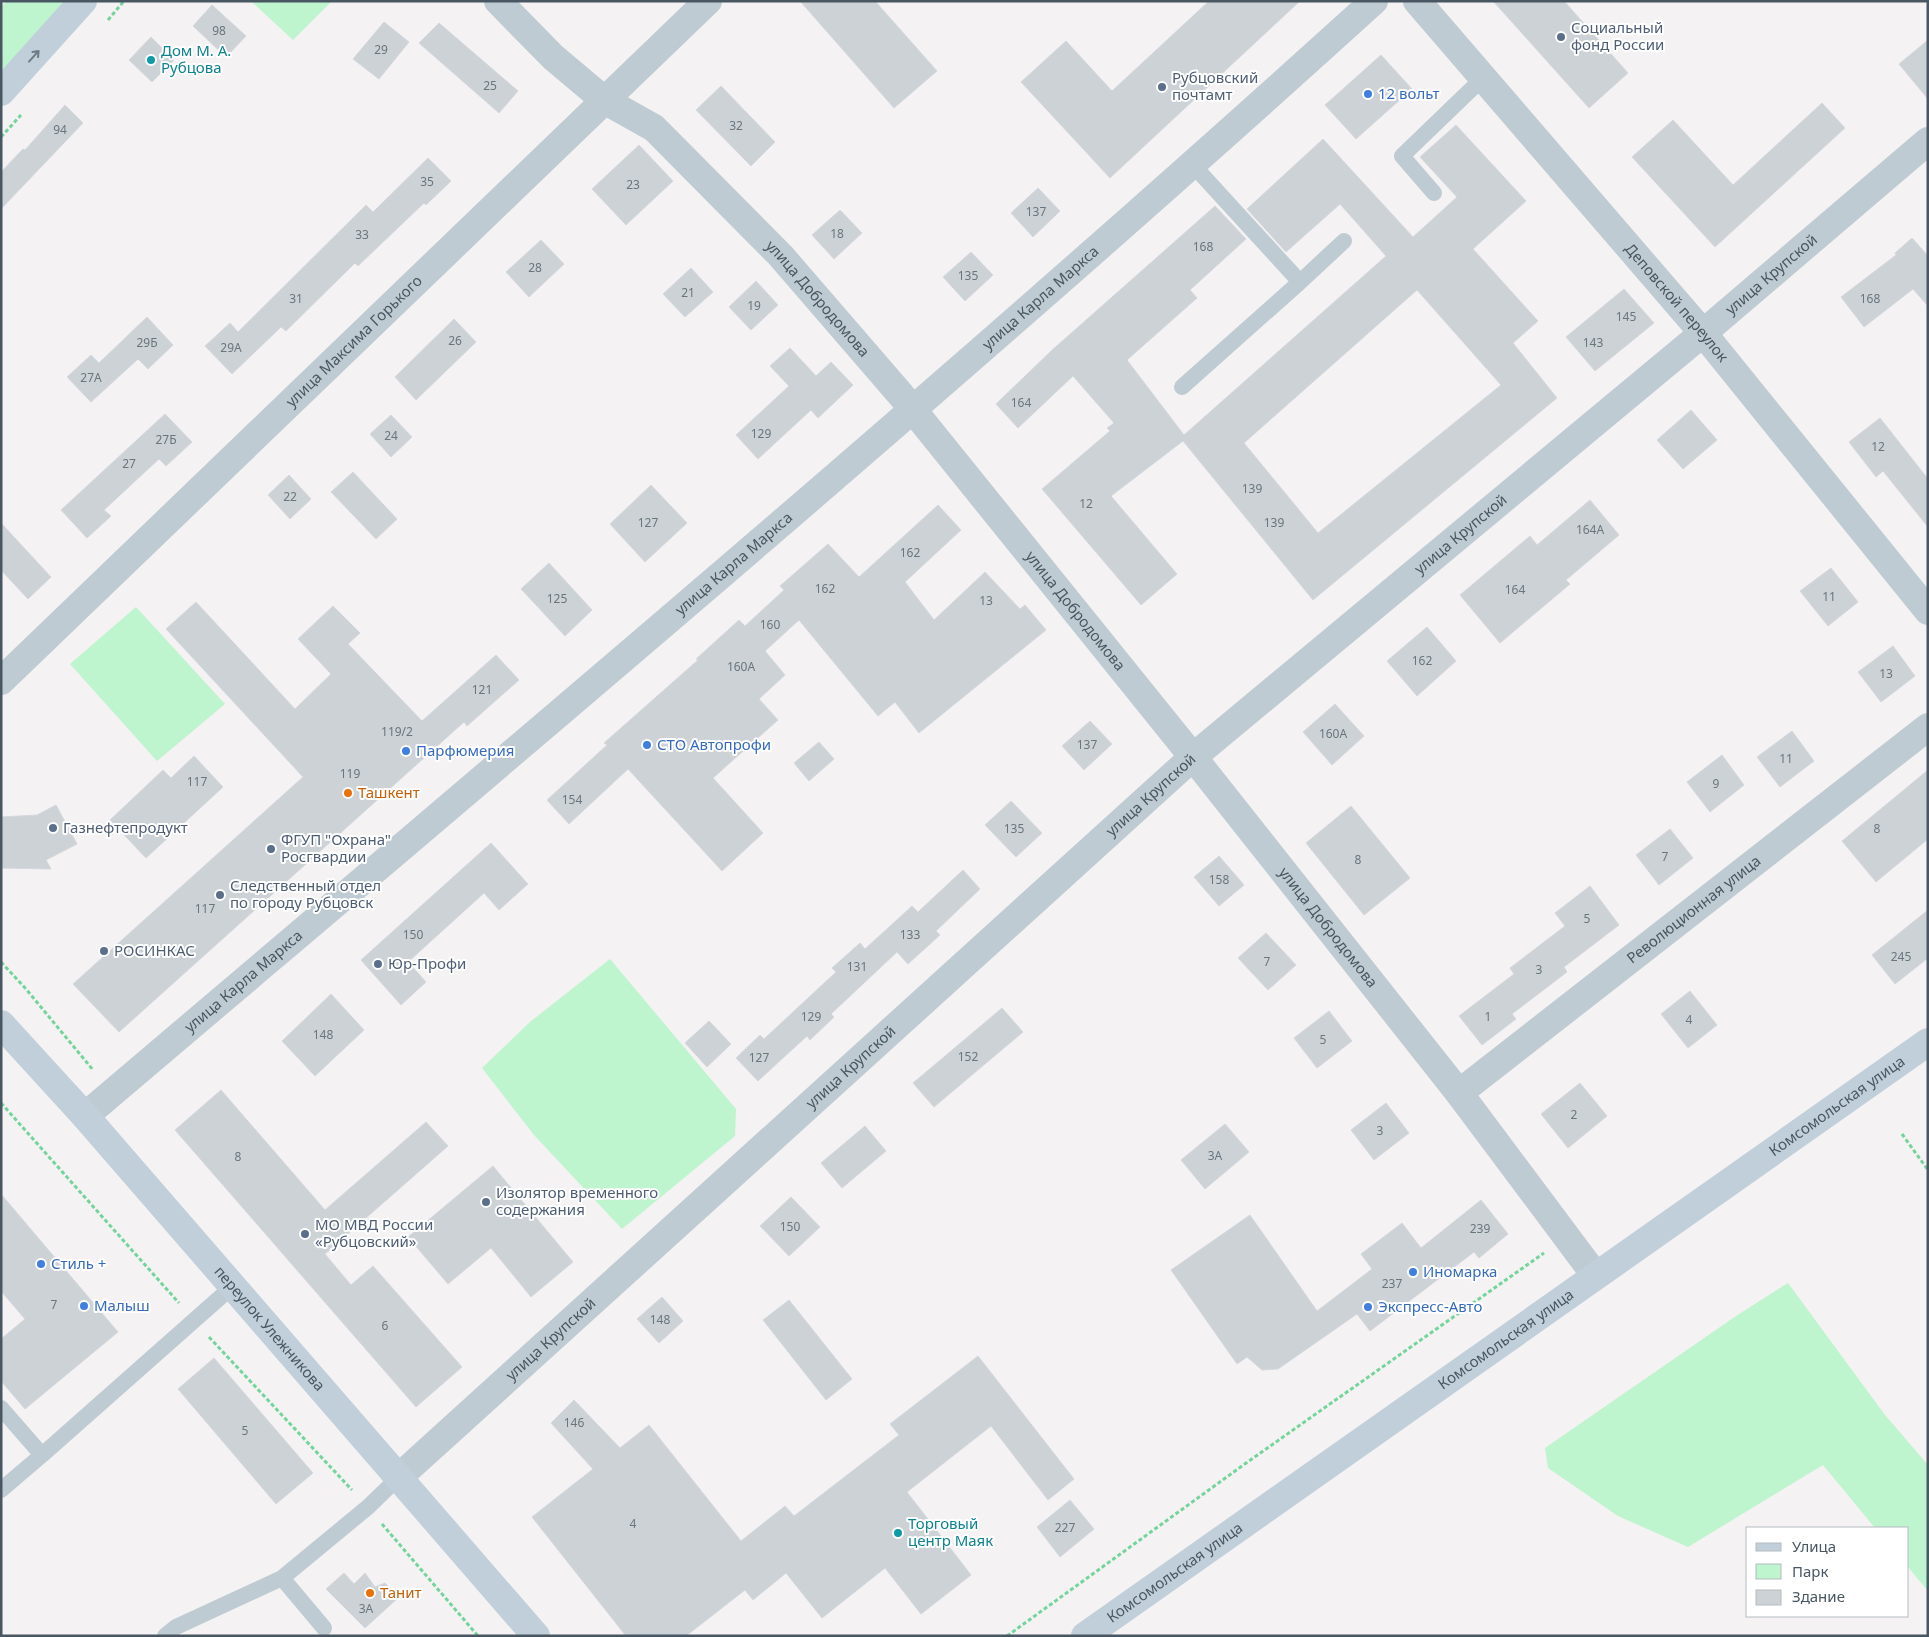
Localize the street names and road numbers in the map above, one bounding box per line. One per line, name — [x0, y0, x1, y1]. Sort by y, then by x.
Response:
street label: улица Крупской — [1721, 229, 1821, 319]
street label: улица Добродомова — [762, 235, 875, 361]
street label: Деповской переулок — [1621, 239, 1733, 366]
street label: улица Карла Маркса — [977, 241, 1102, 354]
street label: улица Максима Горького — [281, 270, 426, 411]
street label: улица Крупской — [1410, 489, 1511, 578]
street label: улица Карла Маркса — [670, 507, 796, 619]
street label: улица Добродомова — [1022, 546, 1130, 674]
street label: улица Крупской — [1101, 749, 1199, 840]
street label: Революционная улица — [1622, 850, 1764, 967]
street label: улица Добродомова — [1275, 862, 1383, 991]
street label: улица Карла Маркса — [180, 925, 306, 1036]
street label: улица Крупской — [801, 1021, 899, 1112]
street label: Комсомольская улица — [1765, 1051, 1908, 1160]
street label: переулок Улежникова — [210, 1261, 330, 1395]
street label: Комсомольская улица — [1434, 1284, 1577, 1393]
street label: улица Крупской — [501, 1293, 599, 1384]
street label: Комсомольская улица — [1102, 1517, 1246, 1627]

